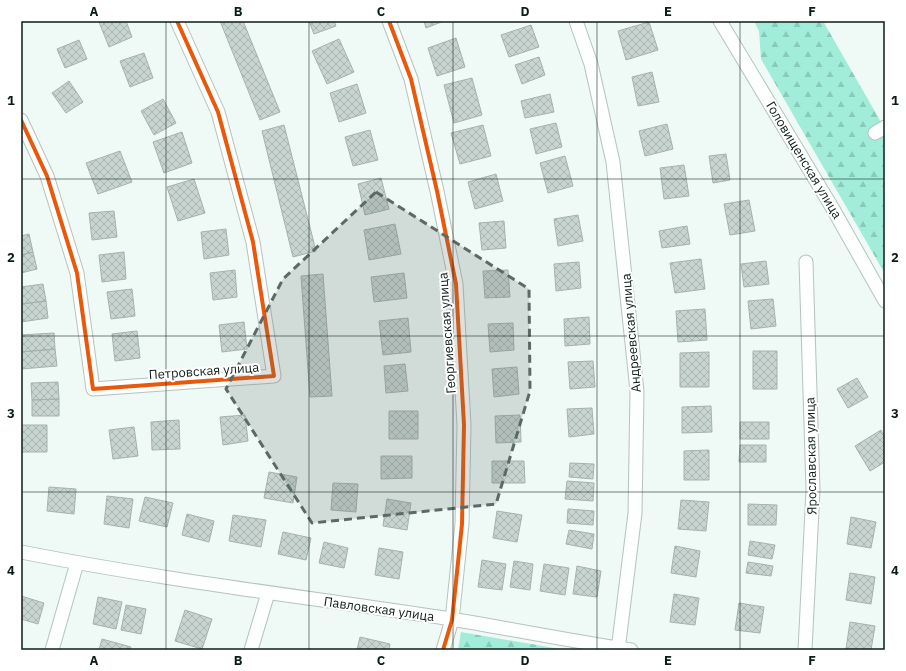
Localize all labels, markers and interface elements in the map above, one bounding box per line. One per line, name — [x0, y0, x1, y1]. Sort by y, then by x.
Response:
text: A — [90, 3, 99, 20]
text: B — [234, 3, 243, 20]
text: C — [377, 3, 386, 20]
text: D — [520, 3, 530, 20]
text: E — [664, 3, 672, 20]
text: F — [808, 3, 816, 20]
text: 1 — [7, 92, 15, 109]
text: 1 — [891, 92, 899, 109]
street label: Головищенская улица — [762, 98, 846, 222]
text: 2 — [7, 249, 15, 266]
text: 2 — [891, 249, 899, 266]
street label: Георгиевская улица — [434, 272, 460, 394]
street label: Андреевская улица — [617, 273, 645, 393]
street label: Петровская улица — [148, 359, 260, 383]
street label: Ярославская улица — [801, 397, 821, 515]
text: 3 — [7, 405, 15, 422]
text: 3 — [891, 405, 899, 422]
text: 4 — [7, 562, 15, 579]
text: 4 — [891, 562, 899, 579]
street label: Павловская улица — [323, 593, 435, 625]
text: A — [90, 652, 99, 669]
text: B — [234, 652, 243, 669]
text: C — [377, 652, 386, 669]
text: D — [520, 652, 530, 669]
text: E — [664, 652, 672, 669]
text: F — [808, 652, 816, 669]

